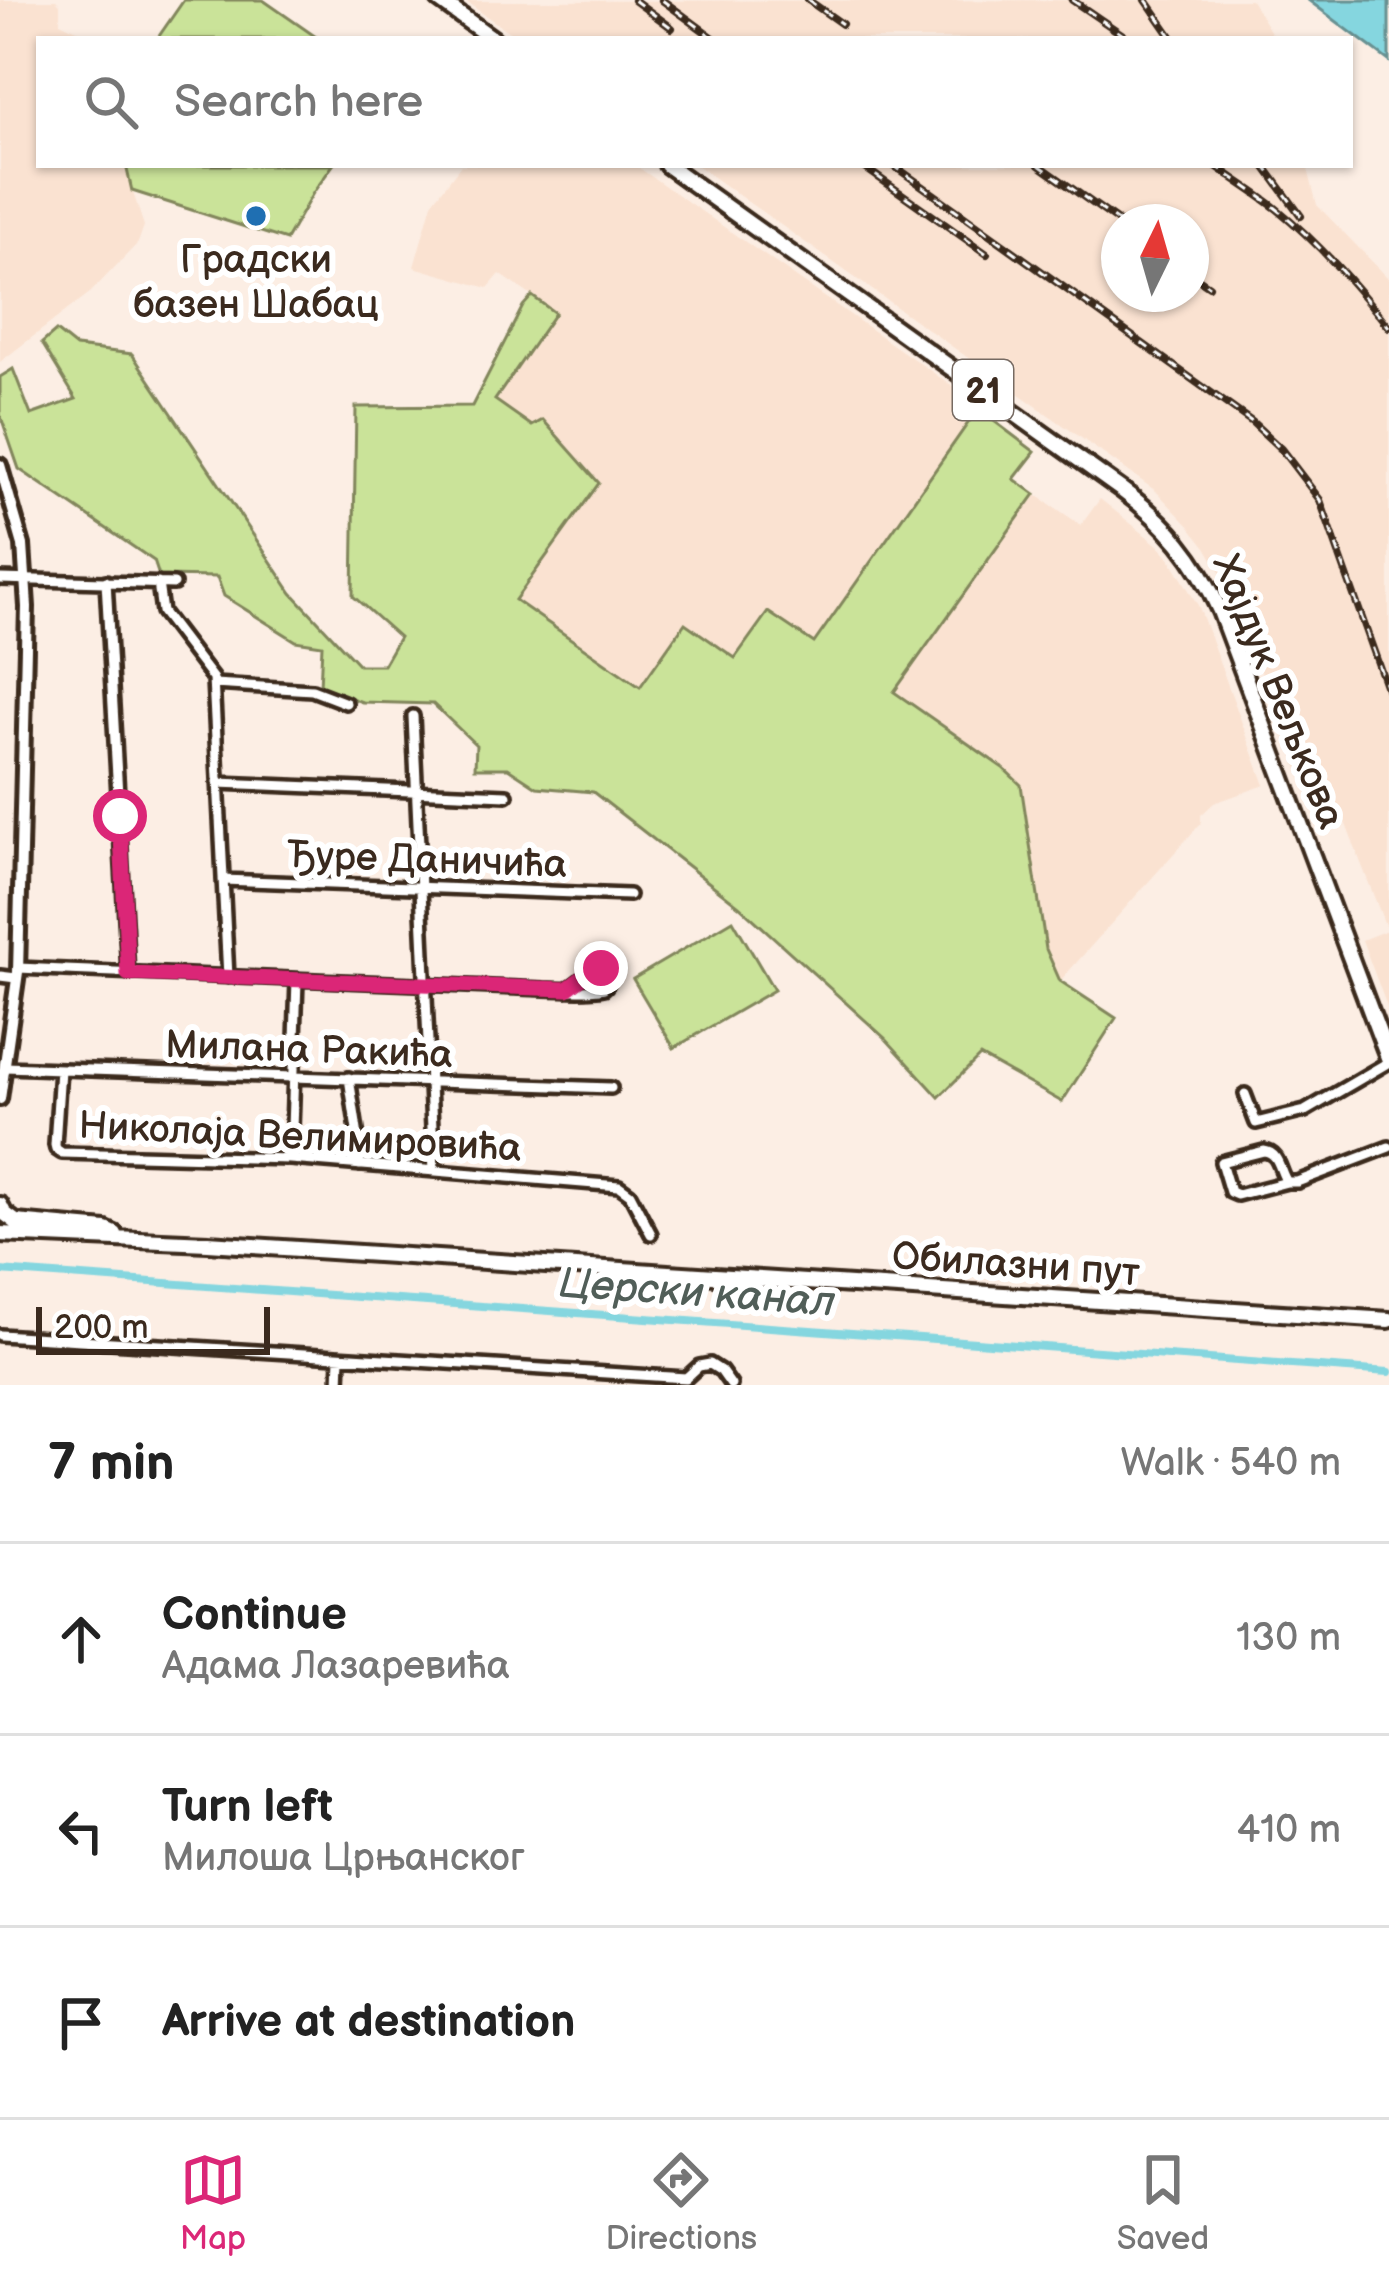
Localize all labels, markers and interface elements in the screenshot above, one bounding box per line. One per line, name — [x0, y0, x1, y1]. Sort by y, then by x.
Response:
search box — [36, 36, 1353, 168]
icon: search — [78, 69, 144, 135]
text: Search here — [174, 75, 423, 130]
marker: Градски базен Шабац — [243, 203, 269, 229]
north arrow — [1101, 204, 1209, 312]
place label: Градски базен Шабац — [133, 237, 379, 329]
road number: 21 — [953, 360, 1013, 420]
street label: Хајдук Вељкова — [1201, 548, 1354, 836]
route start — [93, 789, 147, 843]
street label: Ђуре Даничића — [286, 832, 568, 889]
route end — [574, 941, 628, 995]
street label: Милана Ракића — [164, 1022, 454, 1079]
street label: Николаја Велимировића — [77, 1102, 522, 1173]
street label: Обилазни пут — [890, 1233, 1141, 1298]
water label: Церски канал — [557, 1258, 837, 1329]
scale bar — [36, 1301, 270, 1354]
text: 200 m — [54, 1308, 148, 1348]
text: 7 min — [48, 1433, 174, 1494]
text: Walk · 540 m — [1120, 1440, 1341, 1487]
text: Continue — [162, 1588, 347, 1643]
icon: ahead — [48, 1606, 114, 1672]
text: 130 m — [1236, 1615, 1341, 1662]
text: Адама Лазаревића — [162, 1643, 510, 1690]
text: Turn left — [162, 1780, 333, 1835]
icon: left — [48, 1798, 114, 1864]
text: 410 m — [1236, 1807, 1341, 1854]
text: Милоша Црњанског — [162, 1835, 525, 1882]
icon: arrive — [48, 1990, 114, 2056]
text: Arrive at destination — [162, 1995, 575, 2050]
tab: Map — [180, 2147, 246, 2259]
tab: Directions — [605, 2147, 757, 2259]
tab: Saved — [1117, 2147, 1209, 2259]

